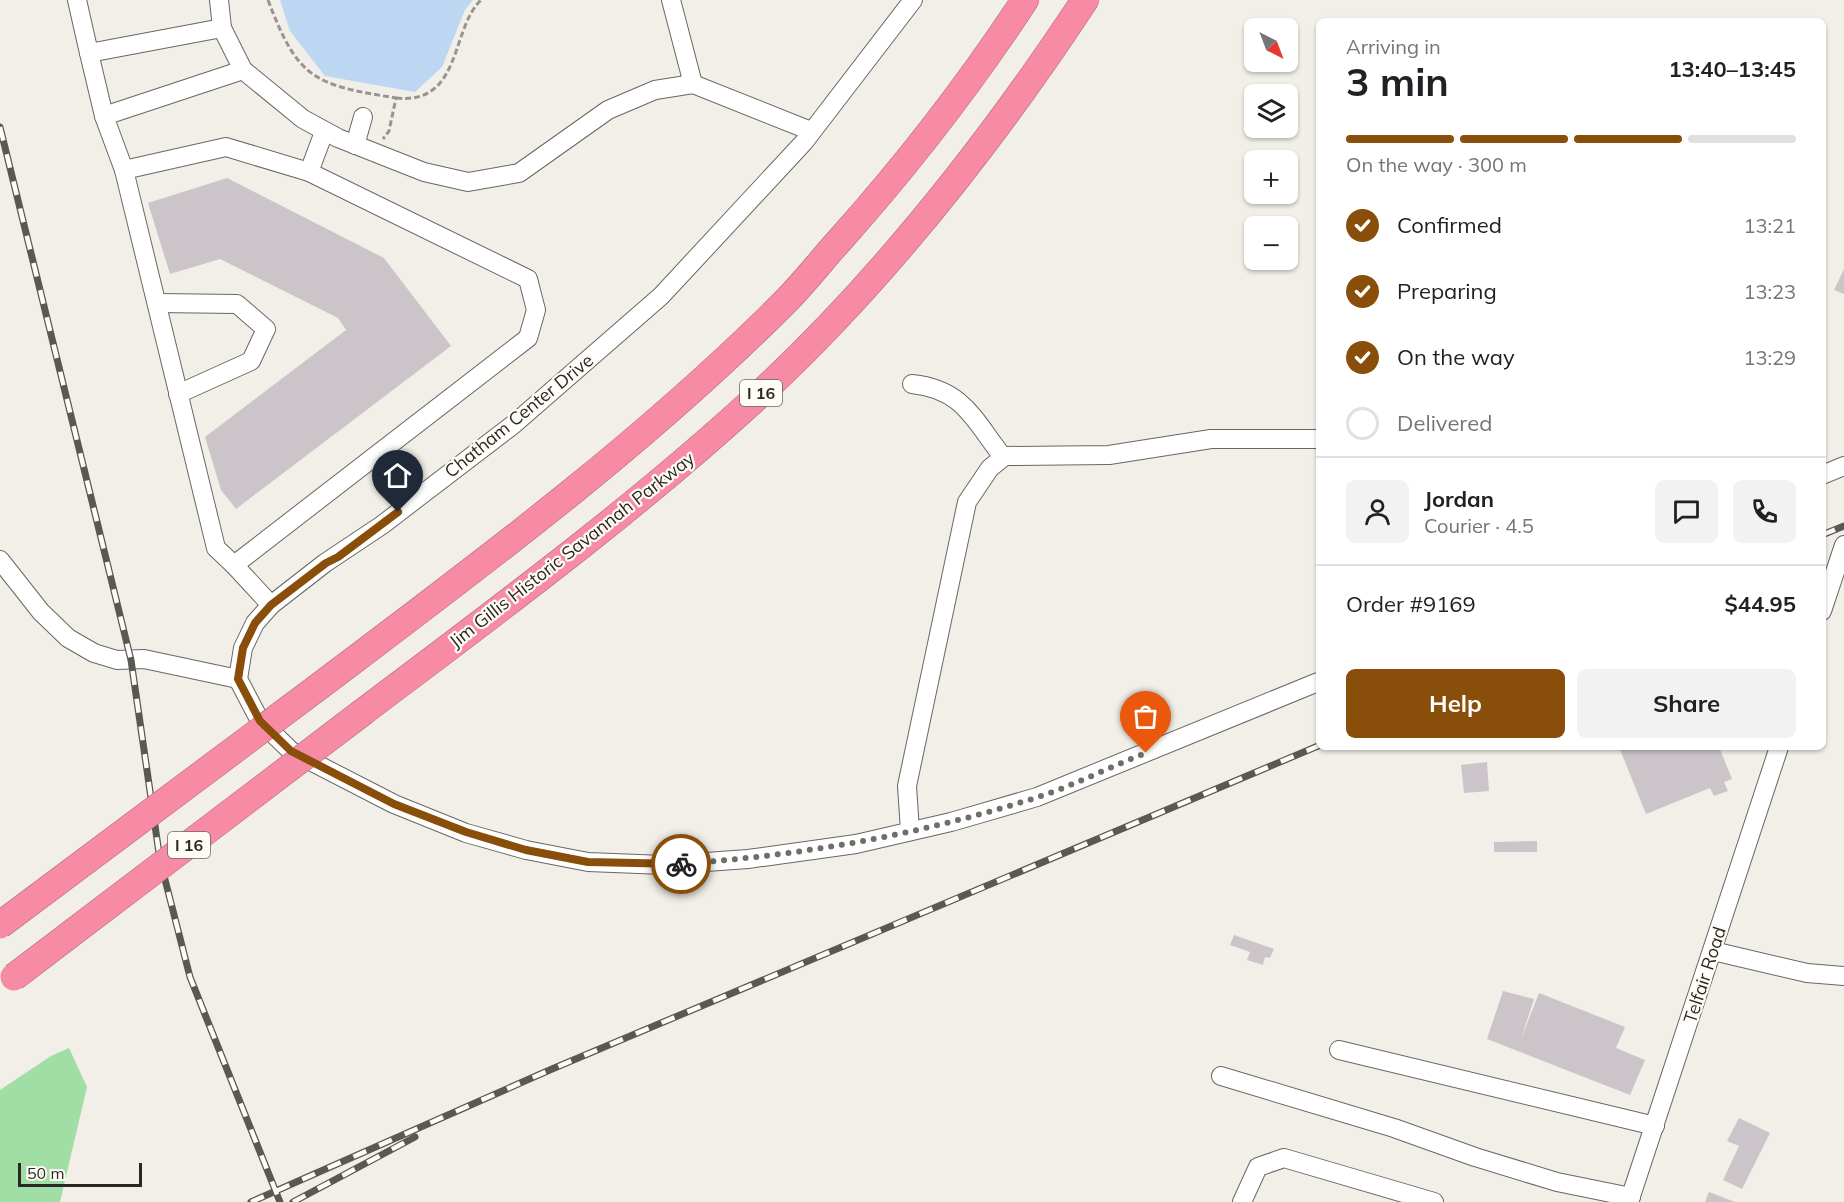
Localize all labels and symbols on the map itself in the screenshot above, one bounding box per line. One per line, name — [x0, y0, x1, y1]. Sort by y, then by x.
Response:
north arrow — [1244, 18, 1298, 72]
street label: Chatham Center Drive — [440, 349, 598, 483]
road number: I 16 — [740, 380, 782, 406]
street label: Jim Gillis Historic Savannah Parkway — [444, 446, 699, 653]
pin — [372, 450, 423, 512]
pin — [1120, 691, 1171, 753]
road number: I 16 — [168, 832, 210, 858]
courier — [651, 834, 711, 894]
street label: Telfair Road — [1678, 924, 1731, 1026]
scale bar — [18, 1160, 142, 1188]

